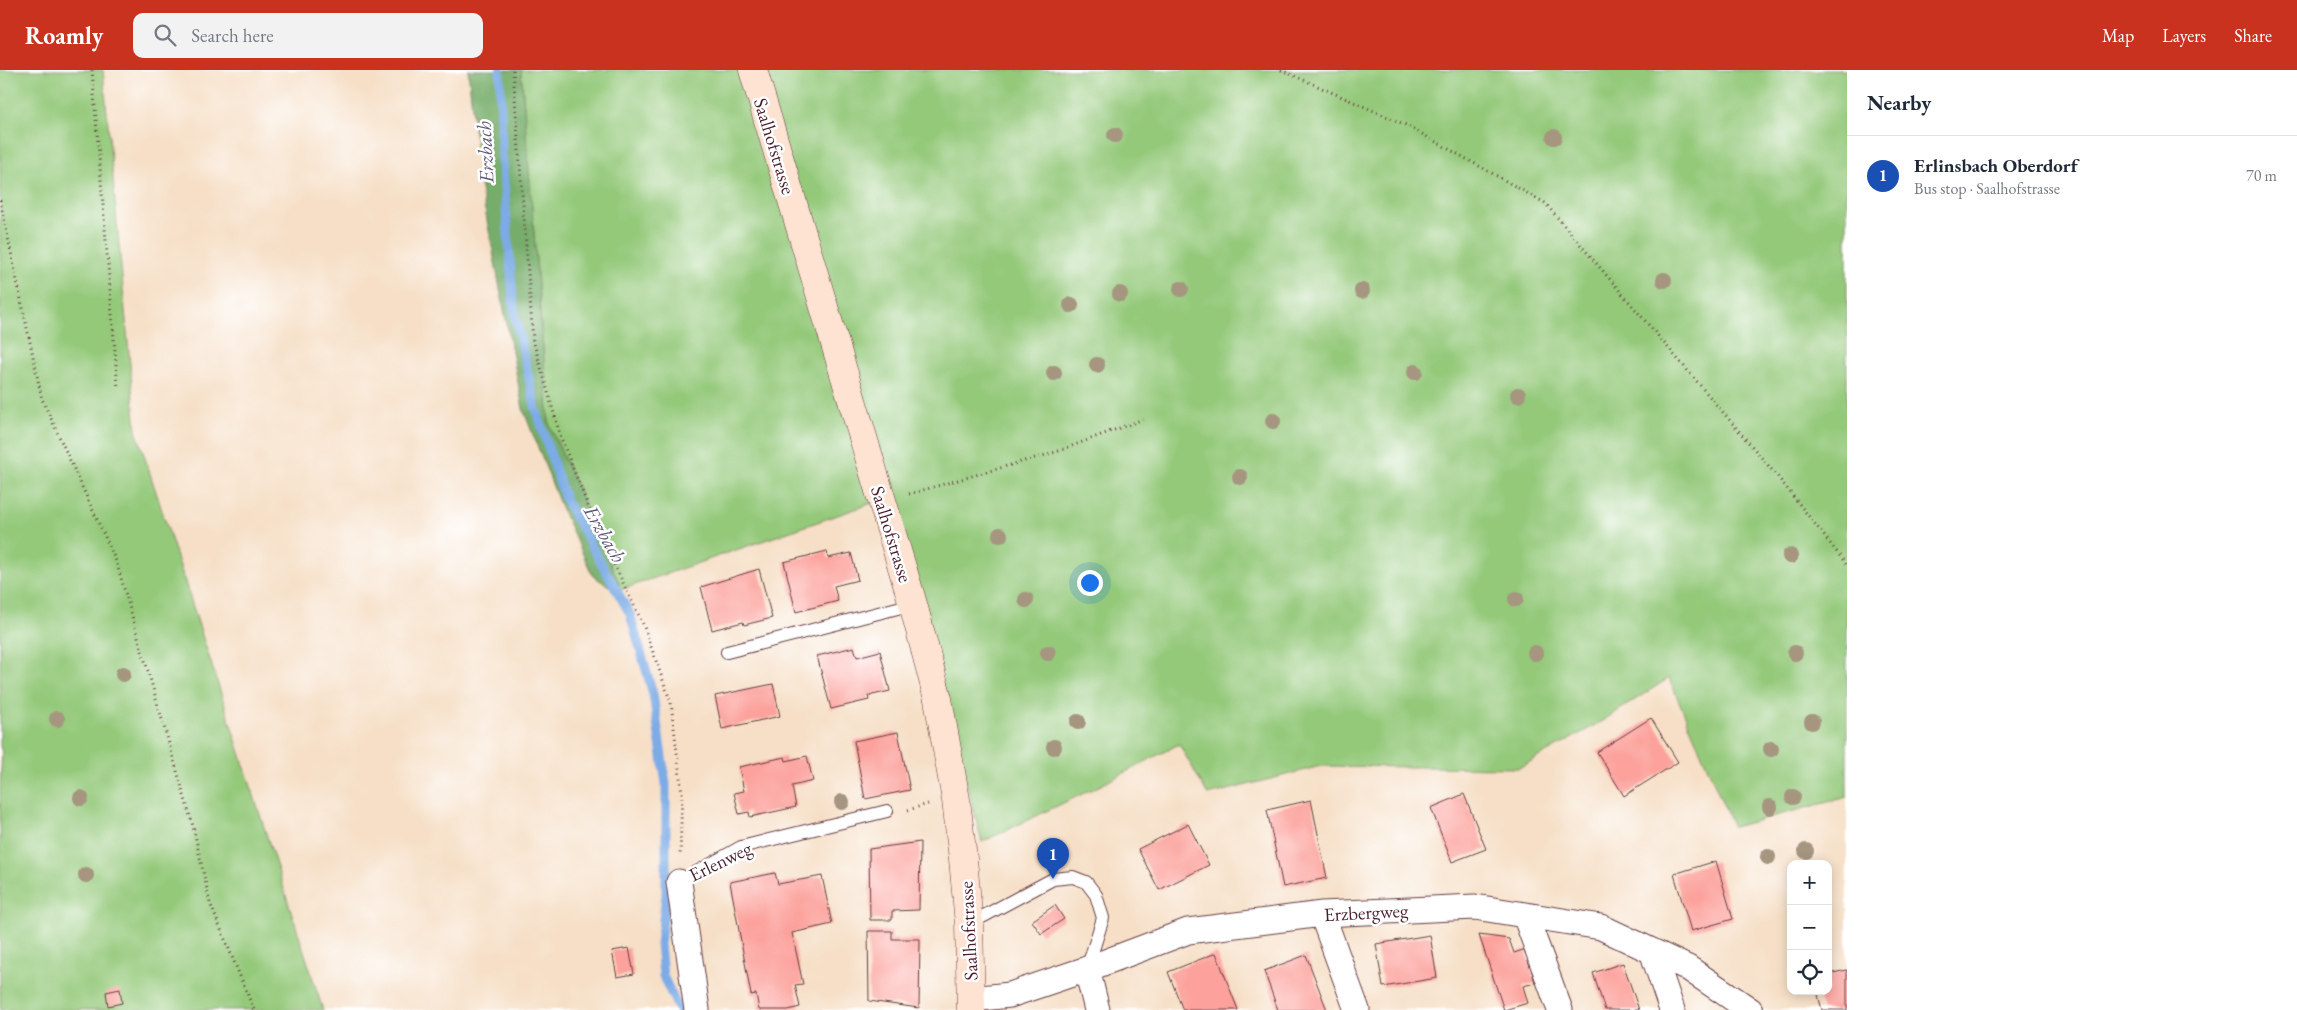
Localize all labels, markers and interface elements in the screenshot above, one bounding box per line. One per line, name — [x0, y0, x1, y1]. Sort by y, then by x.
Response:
search box — [133, 13, 483, 58]
text: Roamly — [25, 20, 103, 51]
icon: search — [151, 21, 179, 49]
text: Search here — [191, 23, 274, 48]
text: Map — [2102, 24, 2134, 47]
text: Layers — [2162, 24, 2206, 47]
text: Share — [2234, 24, 2272, 47]
text: Nearby — [1867, 89, 1931, 116]
street label: Saalhofstrasse — [748, 95, 801, 197]
water label: Erzbach — [470, 120, 500, 184]
text: Erlinsbach Oberdorf — [1914, 153, 2078, 178]
text: 1 — [1879, 165, 1887, 186]
text: 70 m — [2246, 165, 2277, 186]
text: Bus stop · Saalhofstrasse — [1914, 178, 2060, 199]
street label: Saalhofstrasse — [865, 483, 918, 585]
water label: Erzbach — [578, 500, 632, 567]
your location — [1077, 570, 1103, 596]
street label: Erlenweg — [685, 835, 756, 887]
pin: 1 — [1037, 838, 1069, 879]
map controls — [1787, 860, 1832, 995]
button: + — [1787, 860, 1832, 905]
street label: Saalhofstrasse — [953, 881, 984, 981]
street label: Erzbergweg — [1323, 898, 1409, 927]
button: − — [1787, 905, 1832, 950]
button: locate — [1787, 950, 1832, 995]

